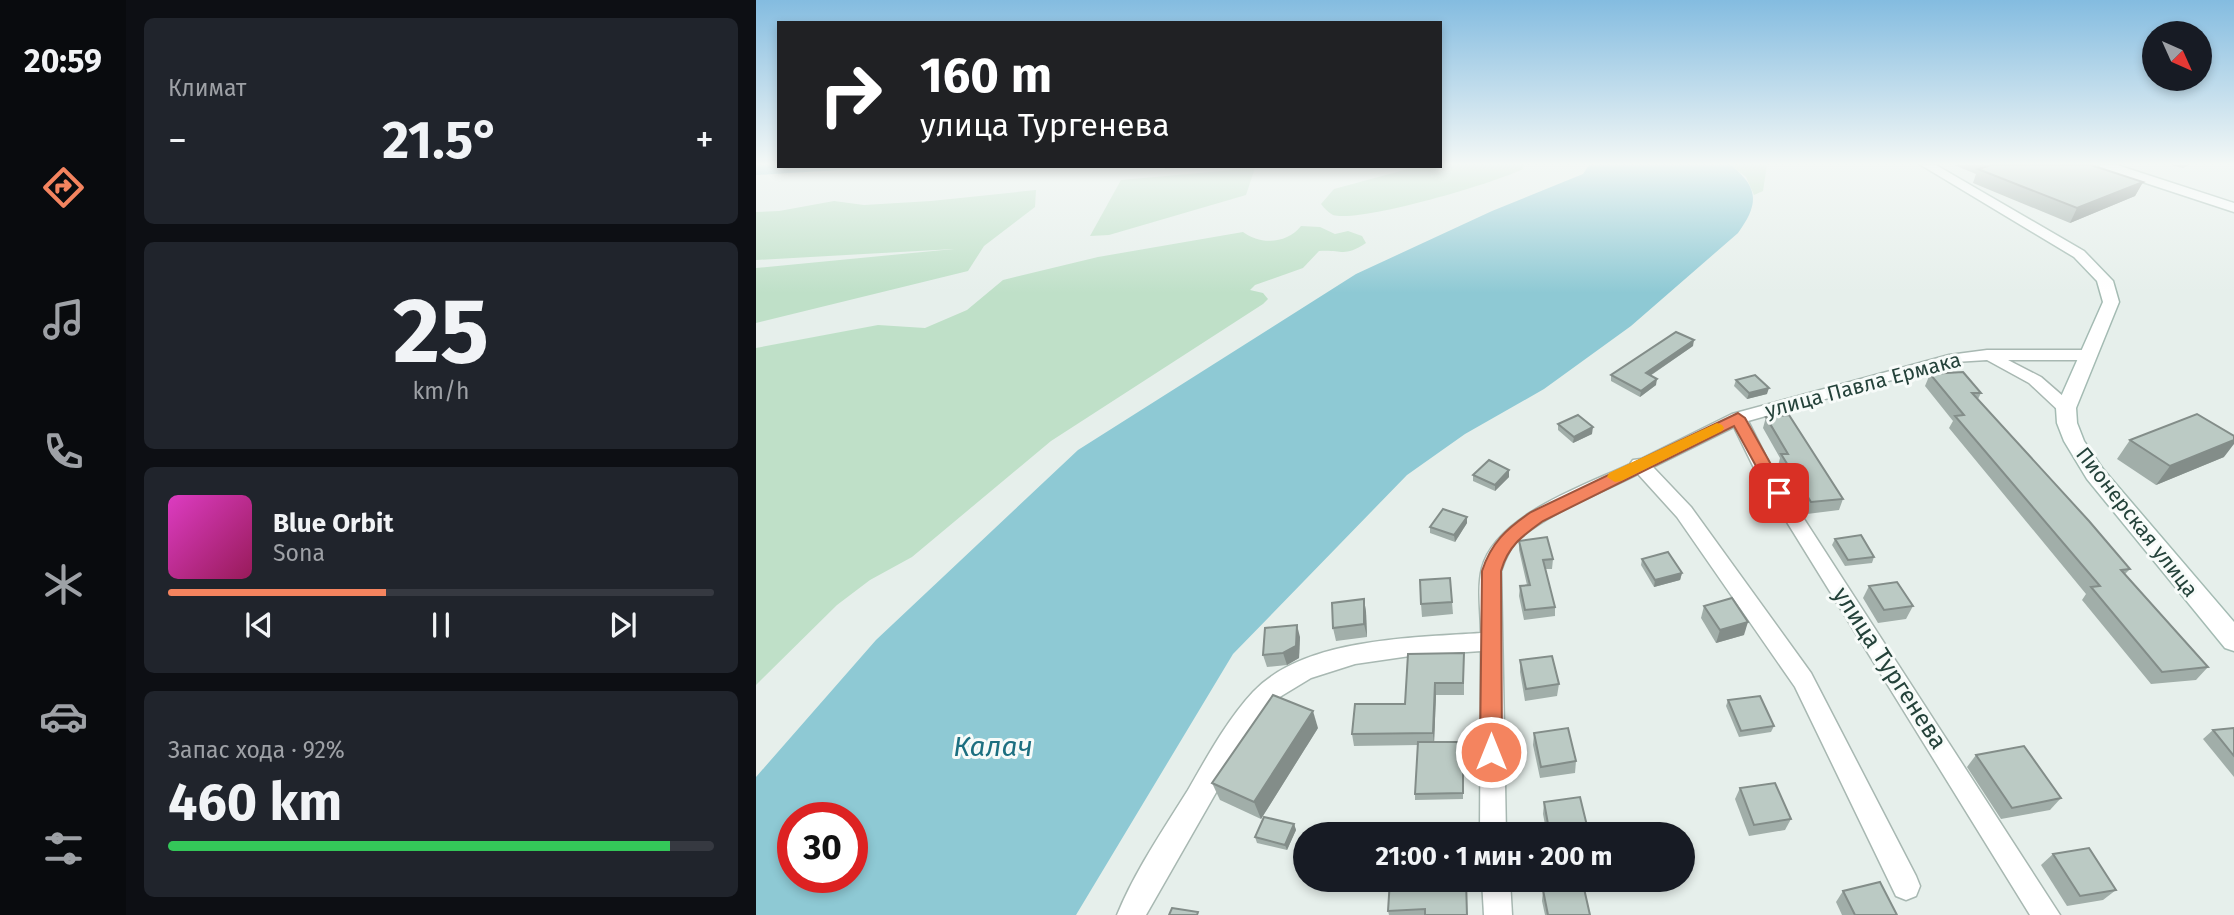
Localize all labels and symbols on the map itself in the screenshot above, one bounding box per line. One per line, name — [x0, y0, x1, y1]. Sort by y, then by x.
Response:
north arrow — [2142, 21, 2212, 91]
street label: улица Павла Ермака — [1762, 346, 1964, 424]
street label: Пионерская улица — [2070, 442, 2204, 602]
pin — [1749, 463, 1809, 523]
street label: улица Тургенева — [1827, 582, 1953, 754]
position arrow — [1454, 715, 1528, 789]
water label: Калач — [953, 730, 1033, 763]
speed limit sign: 30 — [777, 802, 868, 893]

